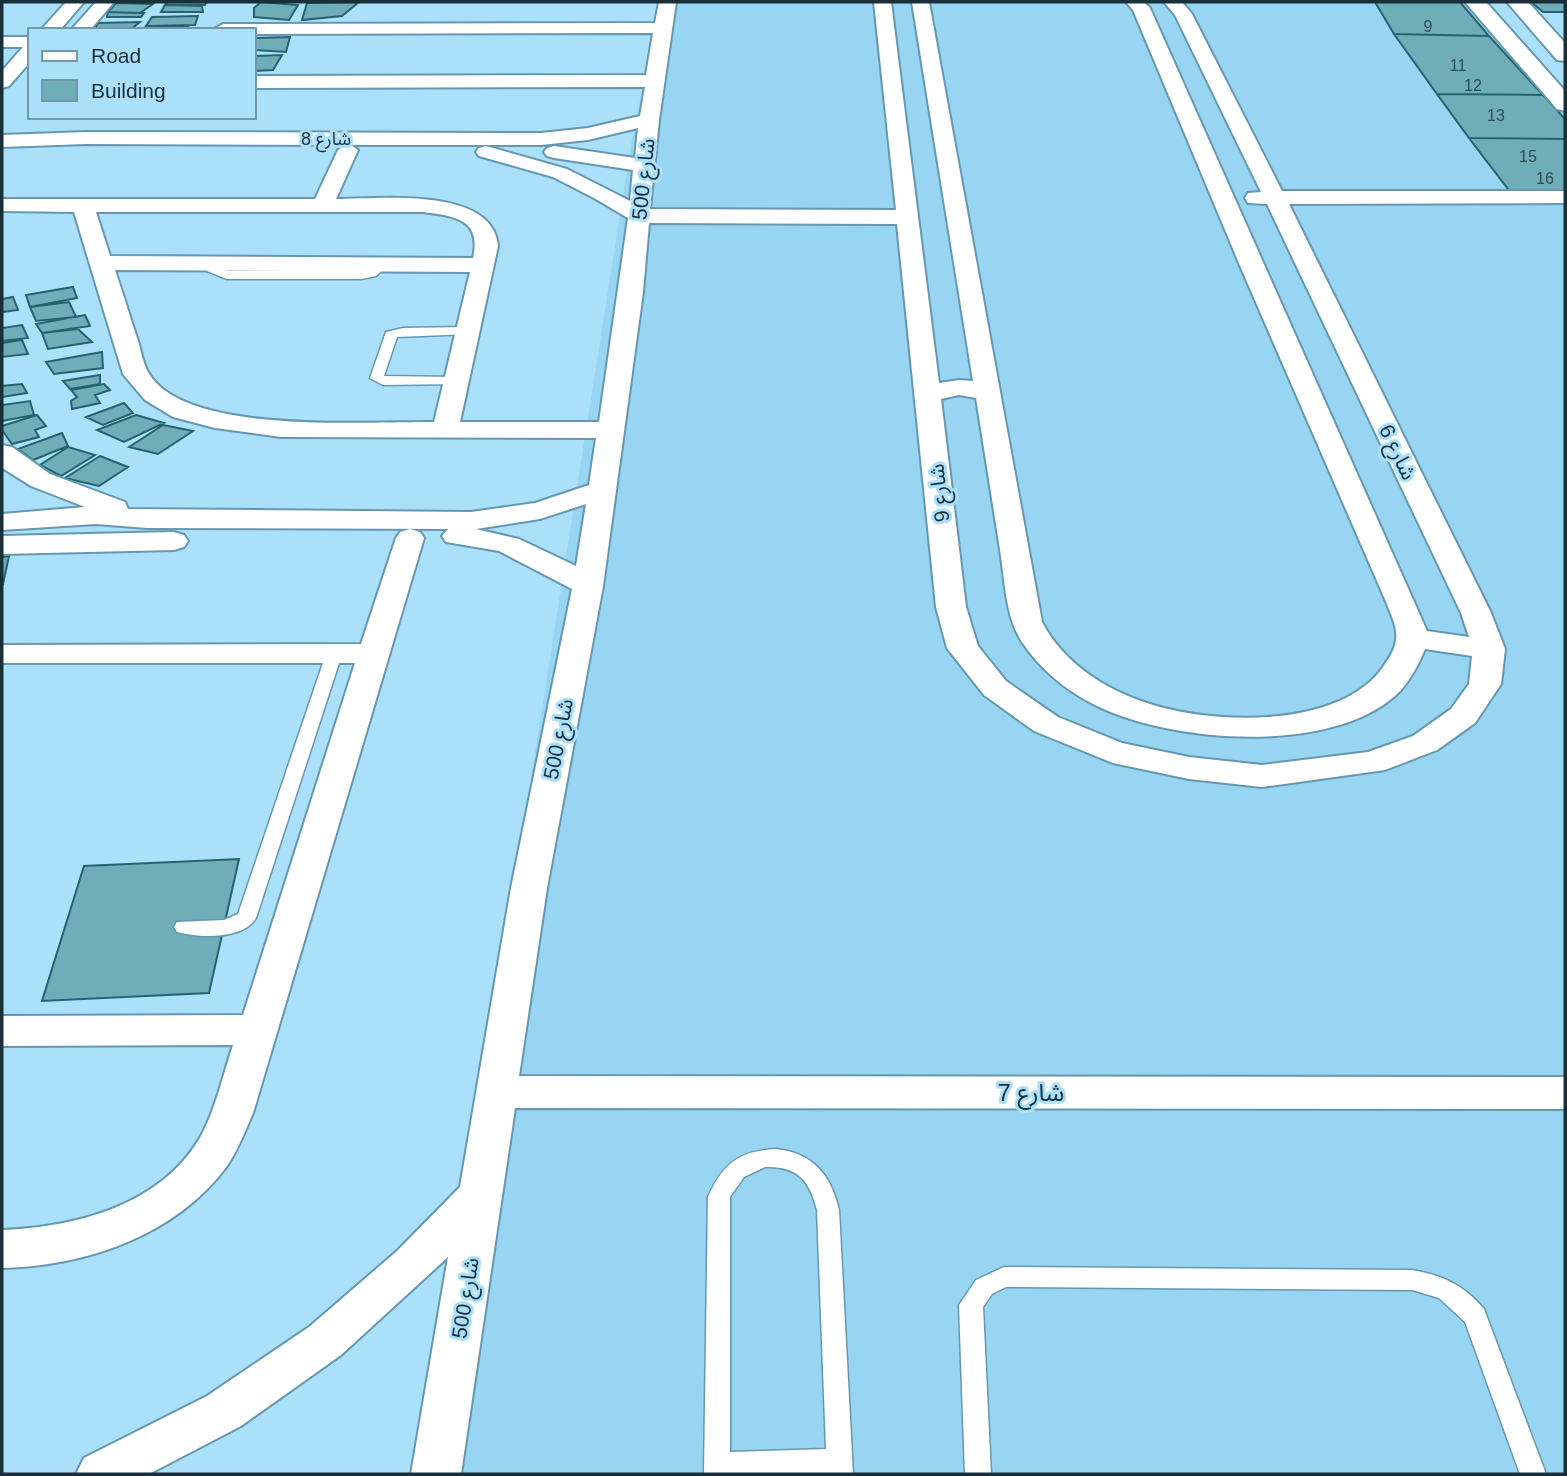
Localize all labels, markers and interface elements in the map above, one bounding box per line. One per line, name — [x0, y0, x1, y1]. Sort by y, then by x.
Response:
house number: 9 — [1424, 18, 1433, 35]
legend — [28, 28, 256, 119]
text: Road — [91, 44, 141, 67]
house number: 11 — [1450, 57, 1466, 74]
house number: 12 — [1464, 77, 1482, 94]
text: Building — [91, 79, 166, 102]
house number: 13 — [1487, 107, 1505, 124]
street label: شارع 8 — [301, 129, 351, 153]
street label: شارع 500 — [627, 137, 663, 221]
house number: 15 — [1519, 148, 1537, 165]
house number: 16 — [1536, 170, 1554, 187]
street label: شارع 6 — [1371, 421, 1421, 485]
street label: شارع 9 — [925, 462, 957, 523]
street label: شارع 500 — [539, 697, 581, 782]
street label: شارع 7 — [998, 1079, 1064, 1110]
street label: شارع 500 — [447, 1256, 487, 1341]

